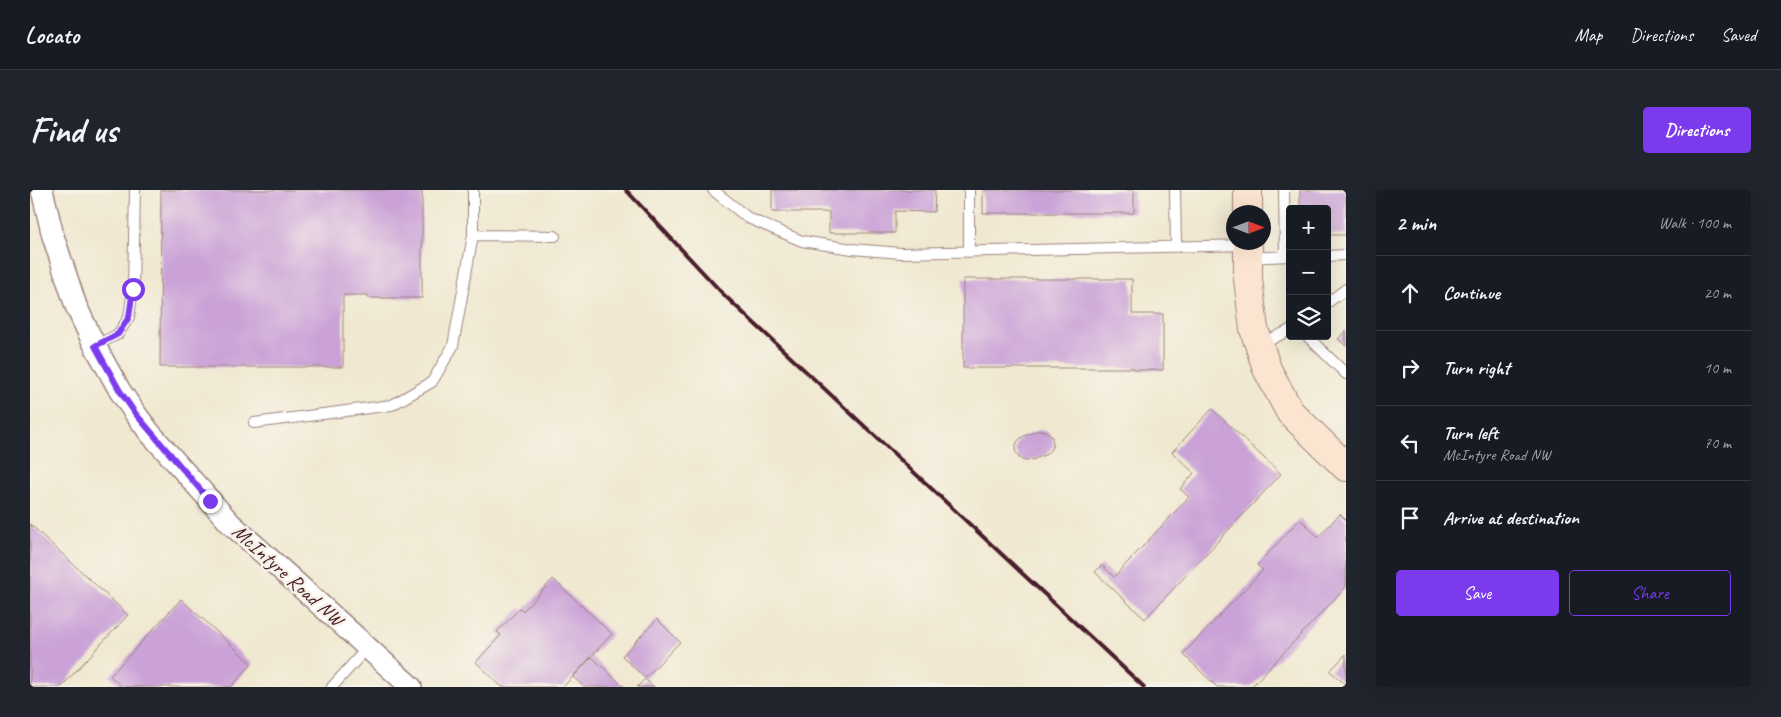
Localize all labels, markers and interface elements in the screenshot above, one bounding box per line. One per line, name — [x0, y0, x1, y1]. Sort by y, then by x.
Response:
text: Locato — [25, 20, 79, 50]
text: Map — [1575, 24, 1602, 46]
text: Directions — [1630, 24, 1693, 46]
text: Saved — [1721, 24, 1756, 46]
button: Directions — [1643, 107, 1751, 153]
text: Find us — [30, 108, 117, 153]
north arrow — [1226, 205, 1271, 250]
map controls — [1286, 205, 1331, 340]
button: + — [1286, 205, 1331, 250]
text: 2 min — [1396, 210, 1436, 236]
text: Walk · 100 m — [1659, 213, 1731, 233]
button: − — [1286, 250, 1331, 295]
route start — [122, 278, 145, 301]
icon: ahead — [1396, 279, 1424, 307]
text: Continue — [1443, 281, 1500, 305]
text: 20 m — [1704, 283, 1731, 303]
button: layers — [1286, 295, 1331, 340]
icon: right — [1396, 354, 1424, 382]
text: Turn right — [1443, 356, 1510, 380]
text: 10 m — [1704, 358, 1731, 378]
text: Turn left — [1443, 421, 1498, 445]
icon: left — [1396, 429, 1424, 457]
text: 70 m — [1704, 433, 1731, 453]
text: McIntyre Road NW — [1443, 445, 1550, 465]
route end — [199, 490, 222, 513]
icon: arrive — [1396, 504, 1424, 532]
text: Arrive at destination — [1443, 506, 1579, 530]
street label: McIntyre Road NW — [227, 518, 351, 634]
button: Save — [1396, 570, 1559, 616]
button: Share — [1569, 570, 1731, 616]

